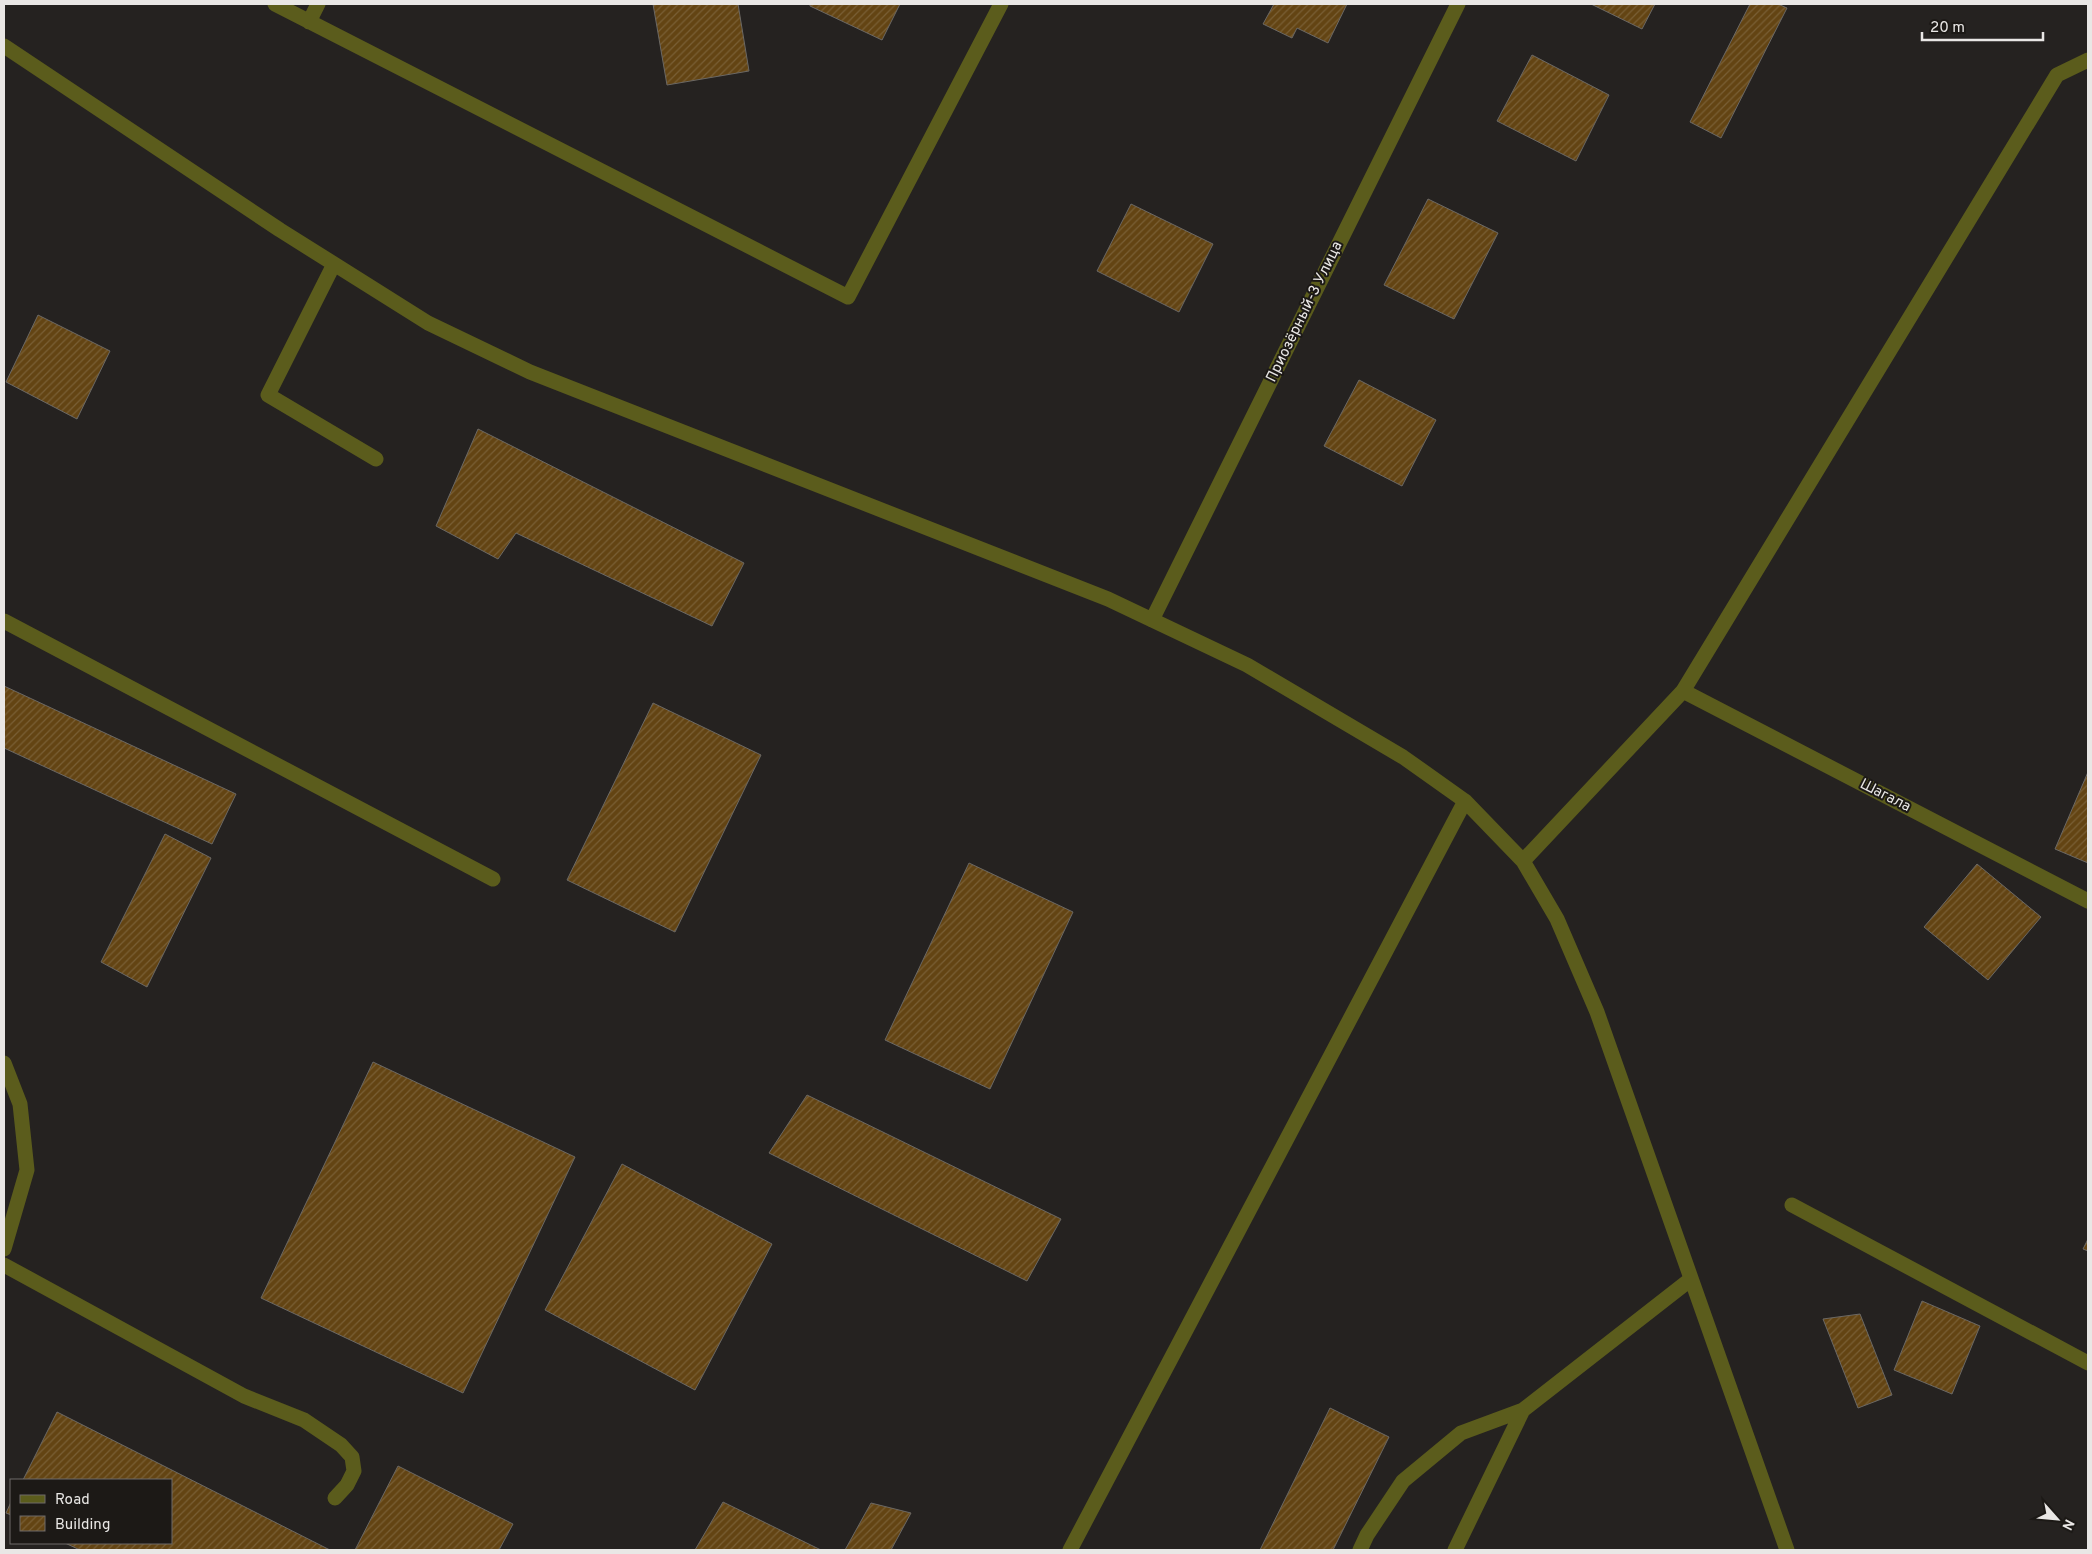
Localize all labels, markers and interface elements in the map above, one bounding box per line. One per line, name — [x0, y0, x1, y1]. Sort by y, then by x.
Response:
scale bar — [1922, 10, 2043, 42]
text: 20 m — [1930, 19, 1965, 38]
street label: Приозёрный-3 Улица — [1263, 238, 1347, 386]
street label: Шагала — [1856, 775, 1914, 817]
legend — [10, 1479, 172, 1544]
text: Road — [55, 1491, 90, 1510]
north arrow — [2032, 1494, 2082, 1544]
text: Building — [55, 1516, 110, 1535]
text: N — [2057, 1516, 2077, 1533]

